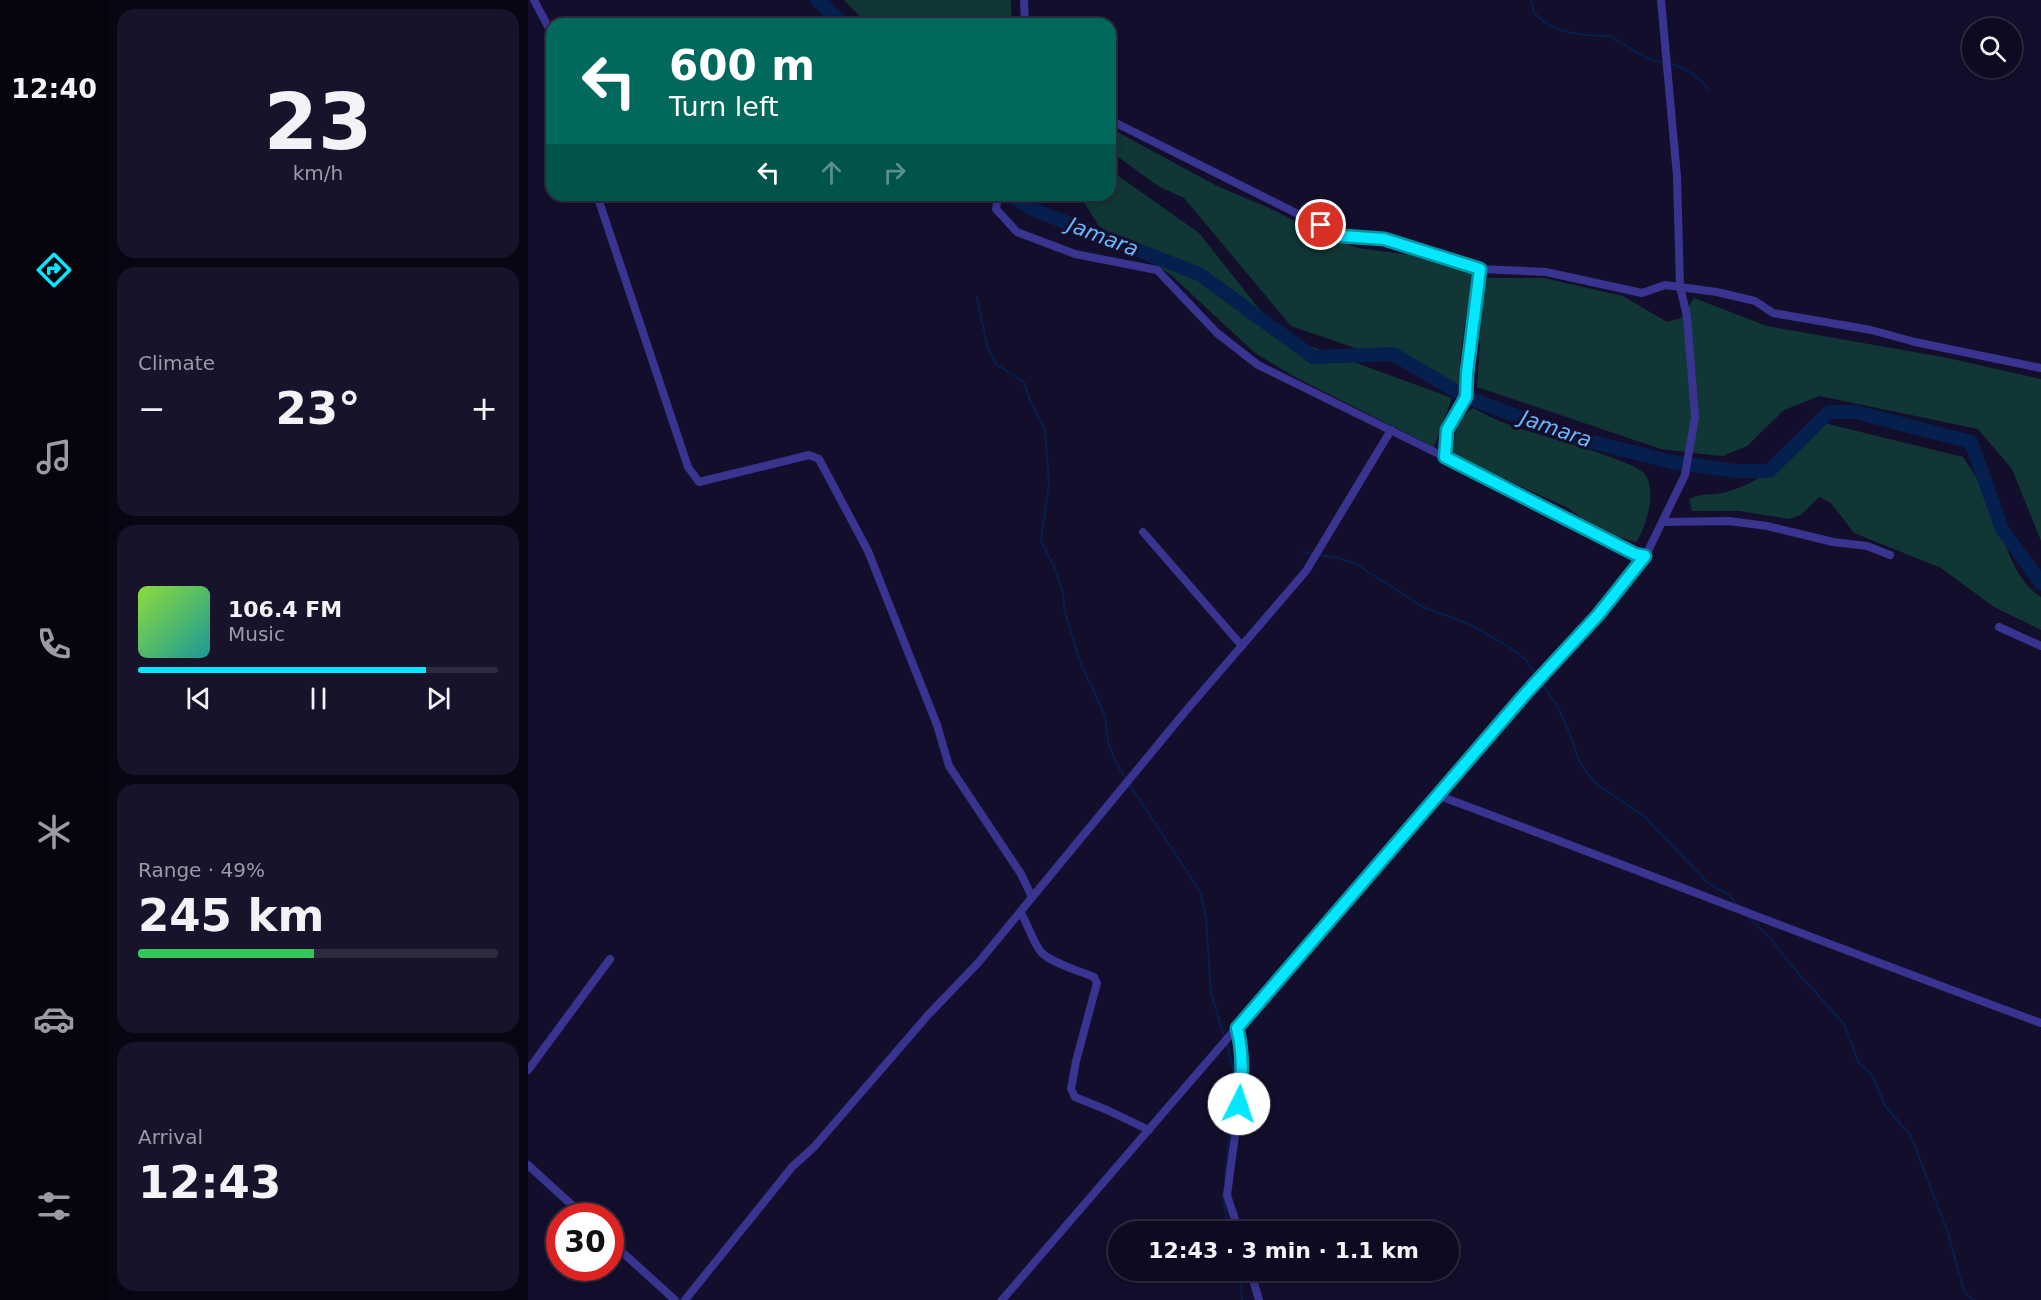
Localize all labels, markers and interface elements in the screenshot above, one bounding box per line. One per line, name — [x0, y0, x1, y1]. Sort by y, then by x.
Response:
map controls — [1962, 18, 2022, 78]
button: search — [1962, 18, 2022, 78]
text: 600 m — [669, 41, 815, 90]
icon: left — [570, 42, 648, 120]
text: 12:40 — [11, 73, 97, 104]
text: 23 — [264, 77, 372, 167]
text: Turn left — [669, 91, 779, 122]
icon: left — [752, 156, 785, 189]
icon: ahead — [815, 156, 848, 189]
icon: right — [878, 156, 911, 189]
text: km/h — [293, 161, 343, 185]
pin — [1295, 199, 1346, 250]
icon: arrive — [1304, 208, 1337, 241]
water label: Jamara — [1060, 211, 1142, 261]
icon: directions — [33, 249, 75, 291]
text: Climate — [138, 351, 215, 375]
text: 23° — [275, 382, 361, 435]
text: − — [138, 389, 166, 428]
text: + — [470, 389, 498, 428]
water label: Jamara — [1513, 404, 1595, 452]
icon: music — [33, 436, 75, 478]
text: 106.4 FM — [228, 597, 342, 622]
text: Music — [228, 622, 285, 646]
icon: phone — [33, 623, 75, 665]
icon: previous — [182, 682, 215, 715]
icon: pause — [302, 682, 335, 715]
icon: next — [422, 682, 455, 715]
icon: climate — [33, 811, 75, 853]
text: Range · 49% — [138, 858, 265, 882]
text: 245 km — [138, 889, 324, 942]
icon: car — [33, 998, 75, 1040]
position arrow — [1207, 1072, 1271, 1136]
text: Arrival — [138, 1125, 203, 1149]
text: 12:43 — [138, 1156, 281, 1209]
icon: filters — [33, 1185, 75, 1227]
speed limit sign: 30 — [546, 1203, 624, 1281]
text: 12:43 · 3 min · 1.1 km — [1148, 1238, 1419, 1263]

